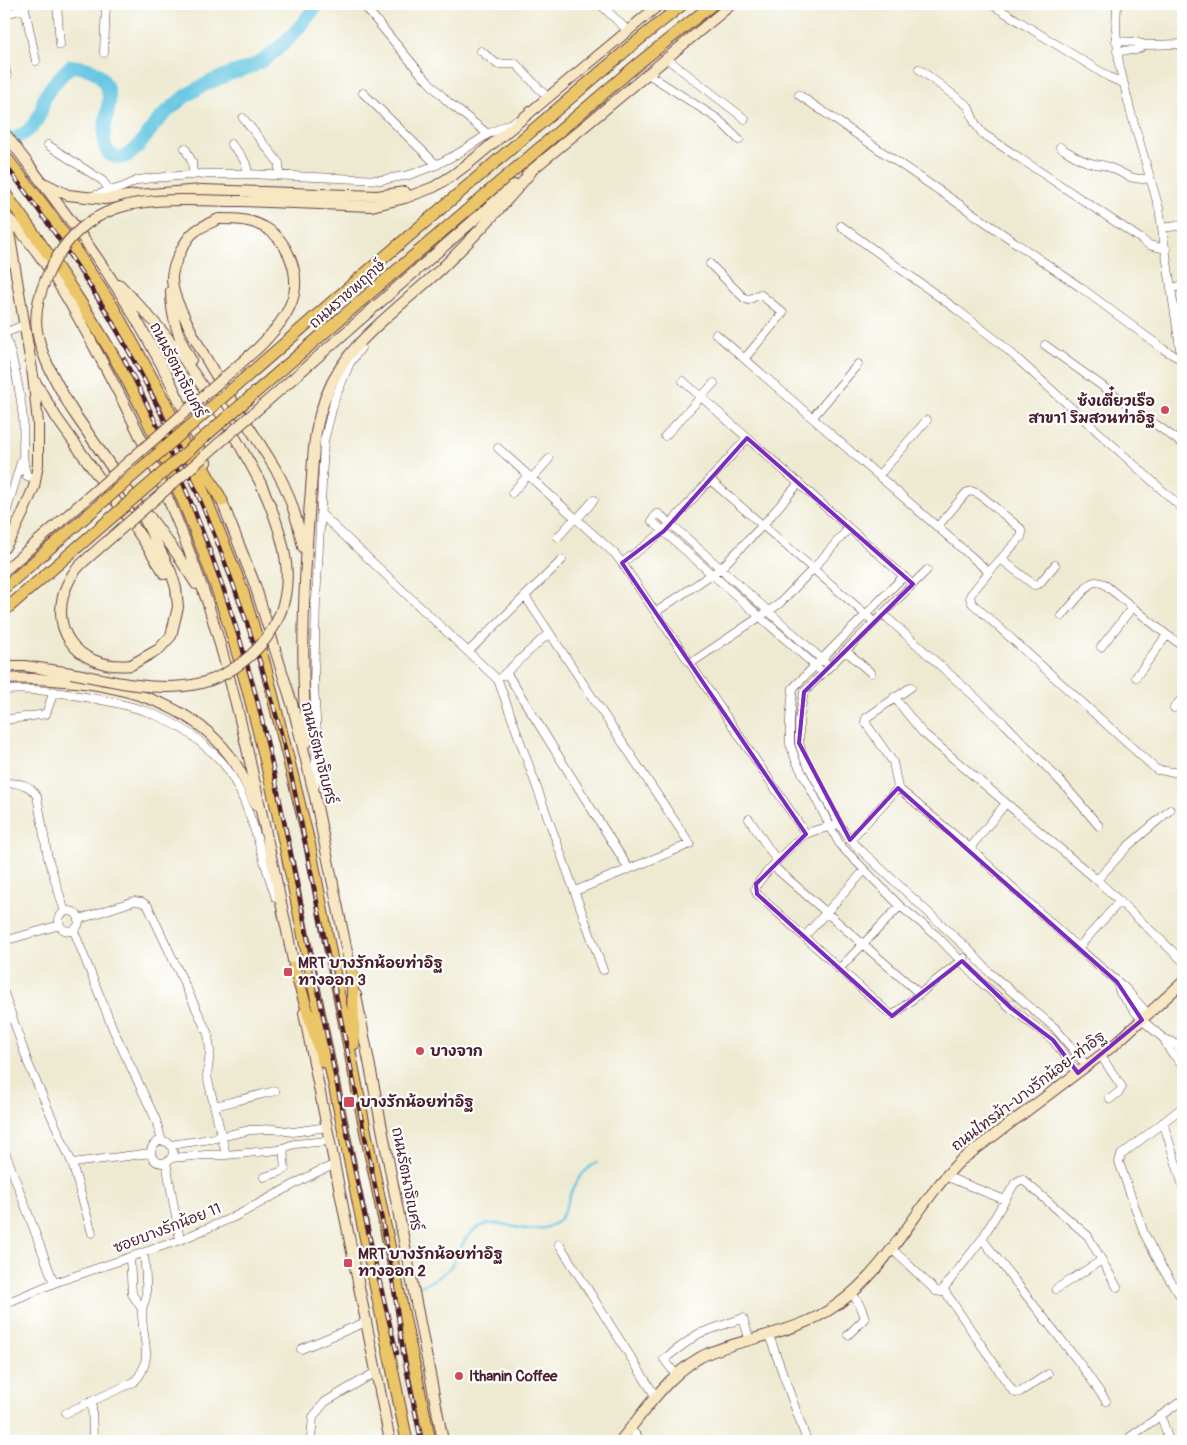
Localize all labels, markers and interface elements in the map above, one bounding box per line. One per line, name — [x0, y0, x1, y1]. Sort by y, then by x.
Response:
street label: ถนนราชพฤกษ์ — [305, 255, 390, 333]
street label: ถนนรัตนาธิเบศร์ — [145, 319, 211, 422]
place label: ซ้งเตี๋ยวเรือ สาขา1 ริมสวนท่าอิฐ — [1028, 386, 1155, 428]
marker: ซ้งเตี๋ยวเรือ สาขา1 ริมสวนท่าอิฐ — [1159, 404, 1171, 416]
street label: ถนนรัตนาธิเบศร์ — [297, 700, 342, 807]
place label: MRT บางรักน้อยท่าอิฐ ทางออก 3 — [298, 953, 443, 990]
marker: MRT บางรักน้อยท่าอิฐ ทางออก 3 — [282, 966, 294, 978]
street label: ถนนไทรม้า-บางรักน้อย-ท่าอิฐ — [947, 1026, 1109, 1156]
place label: บางจาก — [430, 1042, 483, 1061]
marker: บางจาก — [414, 1045, 426, 1057]
place label: บางรักน้อยท่าอิฐ — [360, 1092, 474, 1112]
marker: บางรักน้อยท่าอิฐ — [342, 1095, 356, 1109]
street label: ถนนรัตนาธิเบศร์ — [387, 1125, 427, 1233]
street label: ซอยบางรักน้อย 11 — [110, 1198, 224, 1258]
place label: MRT บางรักน้อยท่าอิฐ ทางออก 2 — [358, 1244, 503, 1281]
marker: MRT บางรักน้อยท่าอิฐ ทางออก 2 — [342, 1257, 354, 1269]
place label: Ithanin Coffee — [469, 1367, 558, 1386]
marker: Ithanin Coffee — [453, 1370, 465, 1382]

